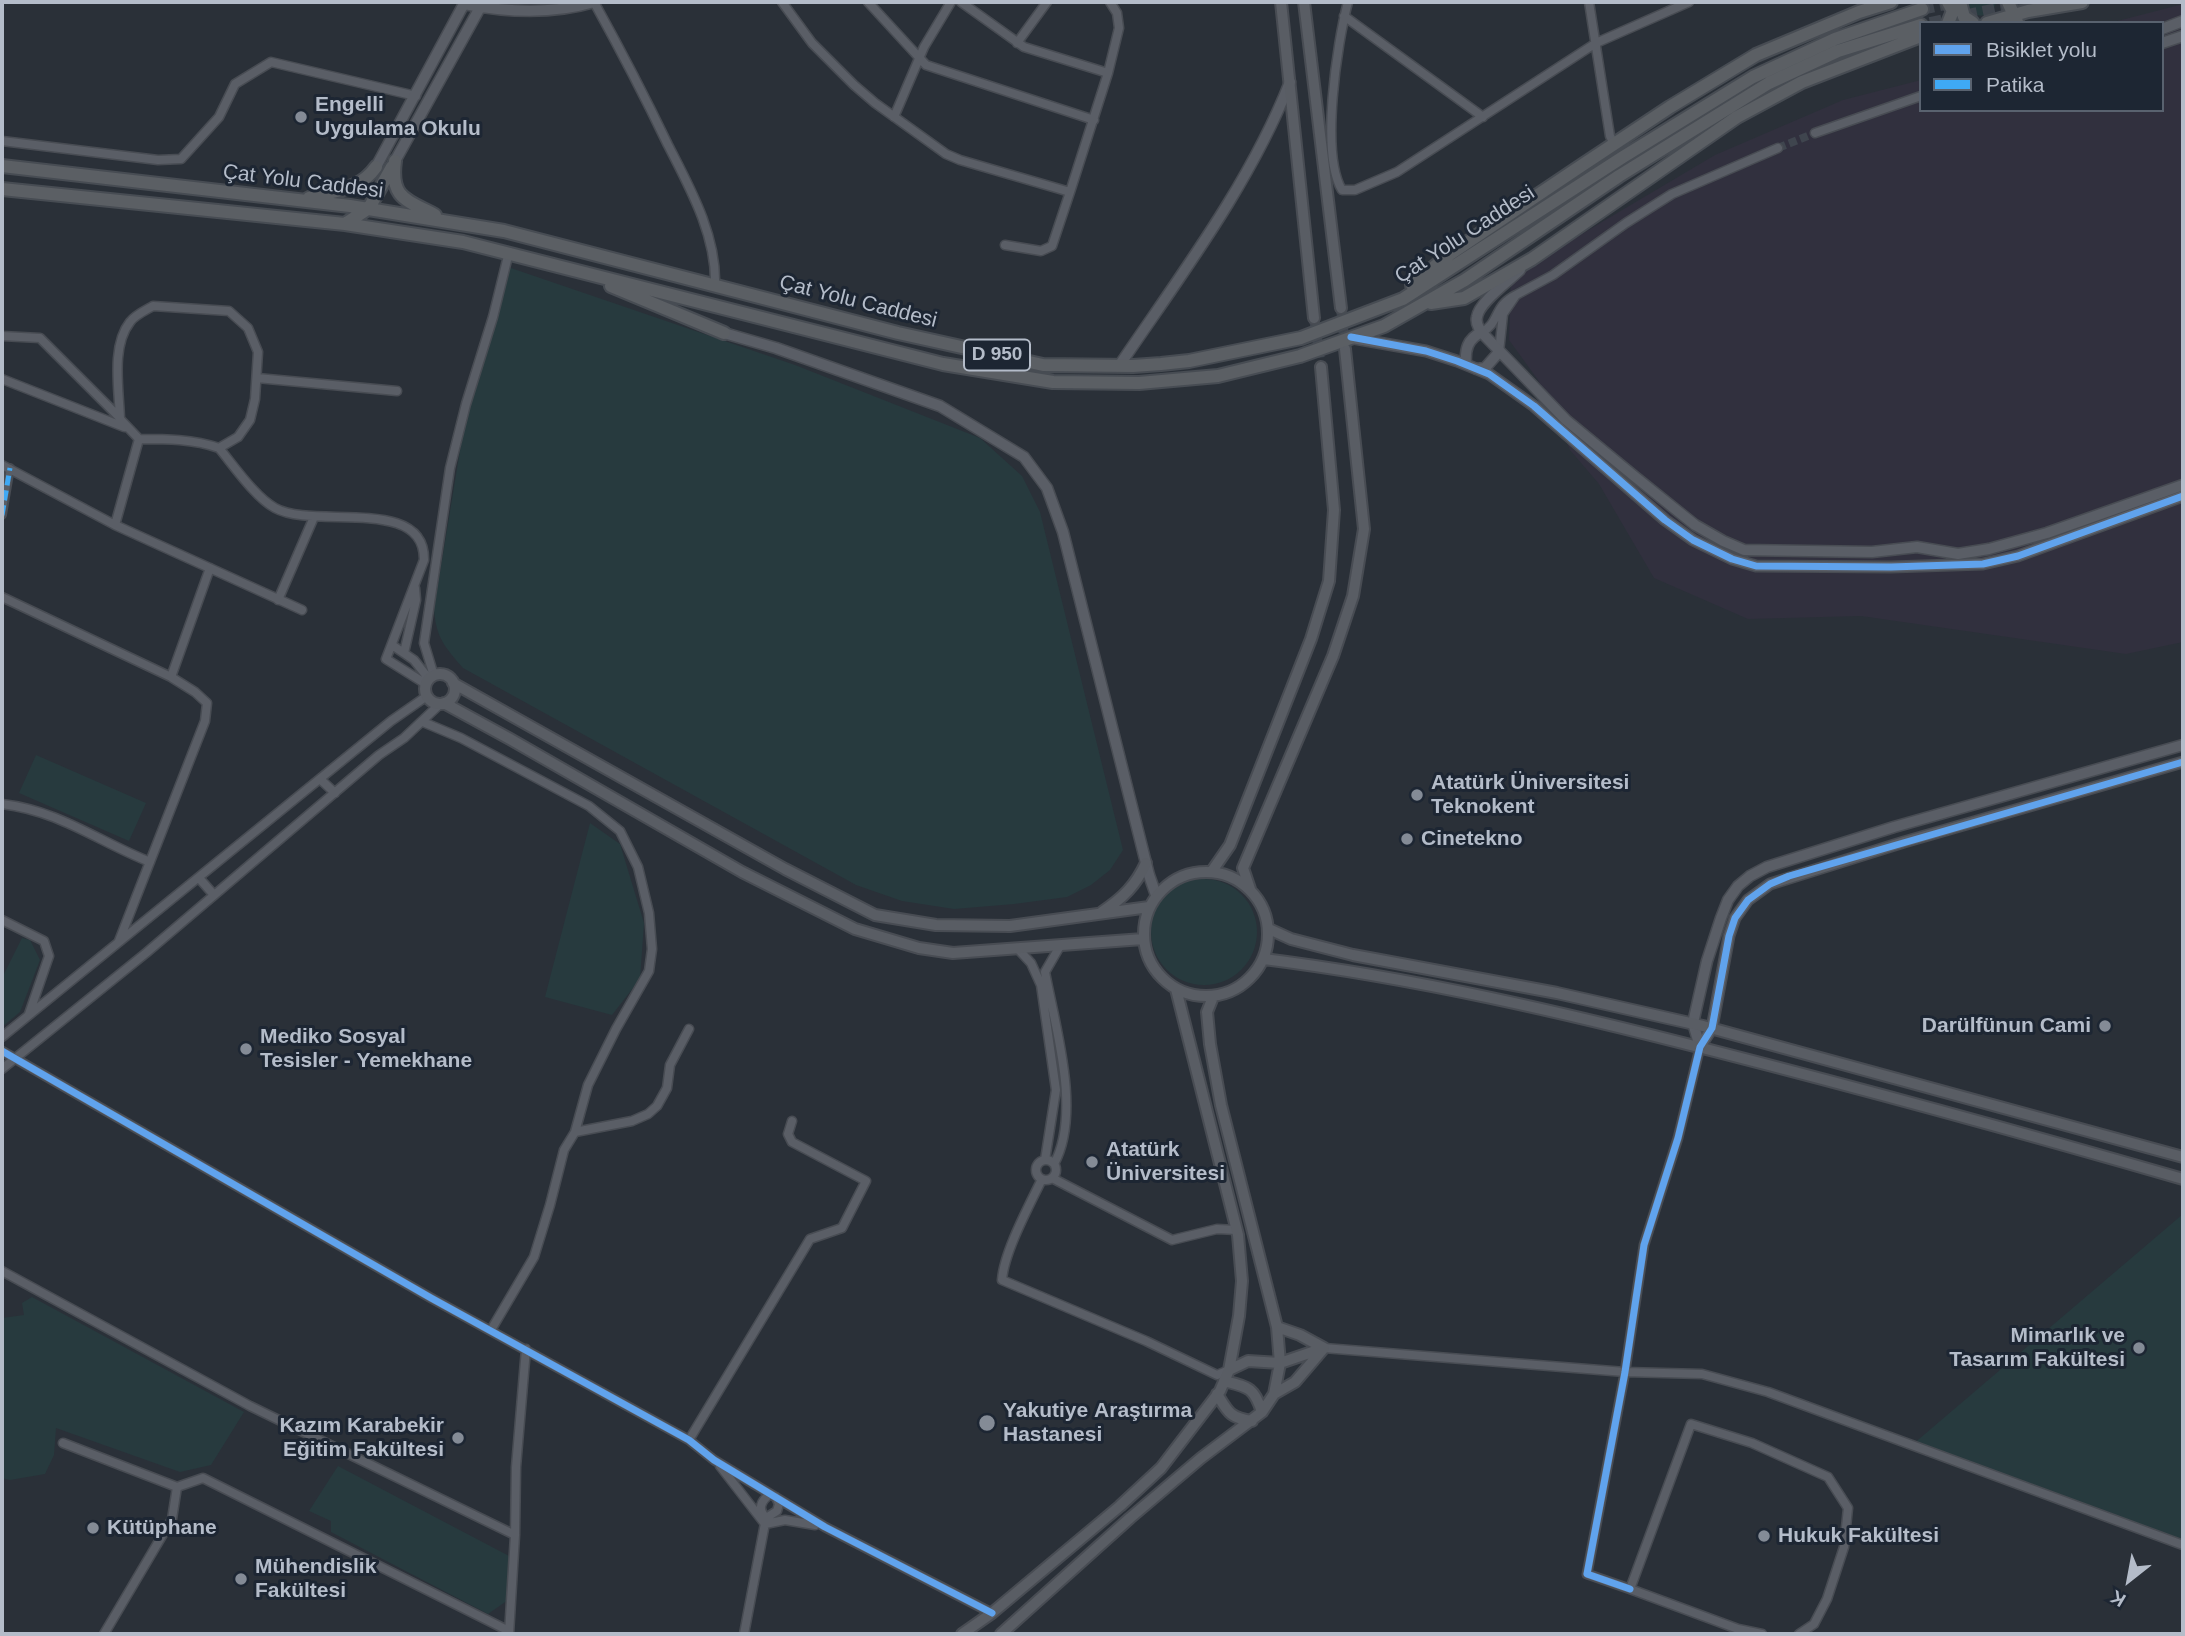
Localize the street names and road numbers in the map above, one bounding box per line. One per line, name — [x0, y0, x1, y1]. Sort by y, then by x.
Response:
street label: Çat Yolu Caddesi — [221, 160, 385, 204]
street label: Çat Yolu Caddesi — [1390, 180, 1540, 290]
street label: Çat Yolu Caddesi — [777, 270, 939, 334]
road number: D 950 — [964, 340, 1030, 370]

